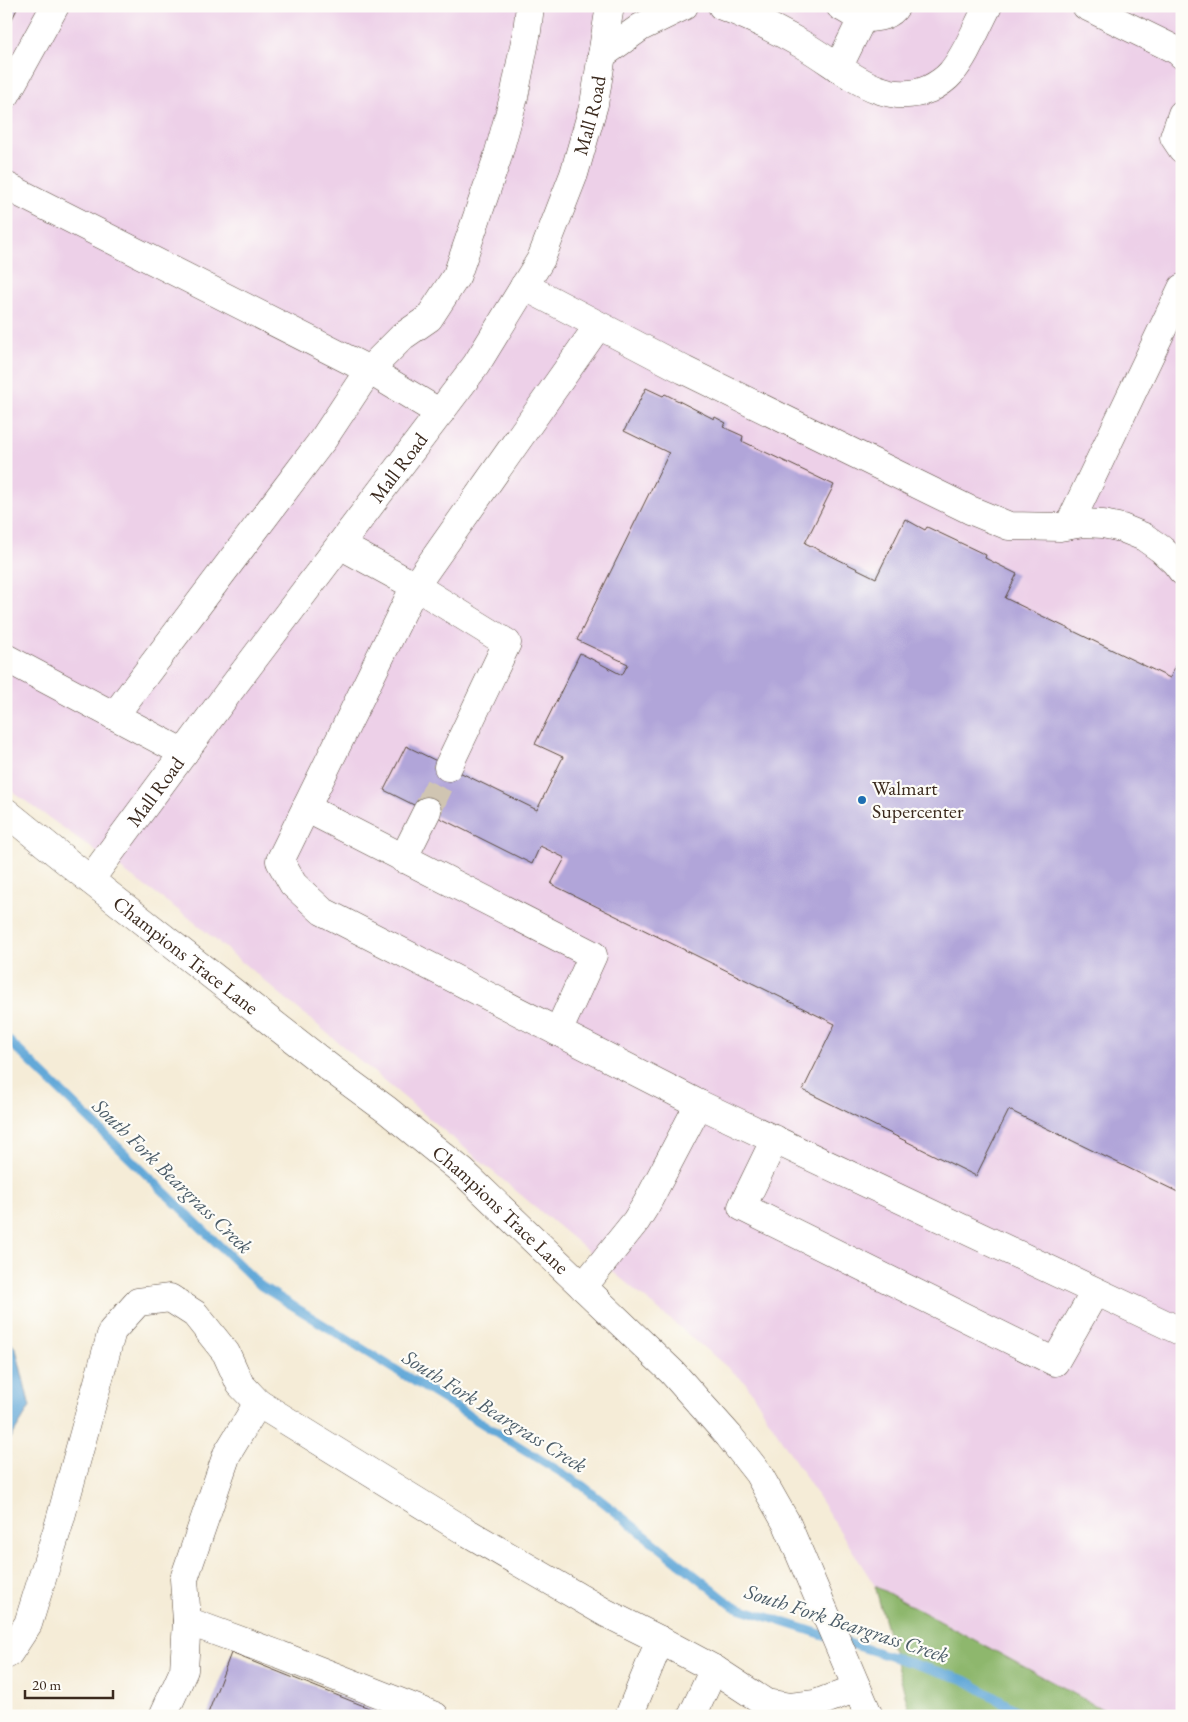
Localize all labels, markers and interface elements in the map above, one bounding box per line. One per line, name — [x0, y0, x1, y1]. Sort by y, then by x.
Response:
street label: Mall Road — [567, 73, 612, 158]
street label: Mall Road — [364, 427, 434, 508]
street label: Mall Road — [121, 750, 190, 832]
place label: Walmart Supercenter — [872, 775, 964, 824]
marker: Walmart Supercenter — [856, 794, 868, 806]
street label: Champions Trace Lane — [108, 890, 264, 1020]
water label: South Fork Beargrass Creek — [86, 1092, 259, 1260]
street label: Champions Trace Lane — [427, 1139, 575, 1280]
water label: South Fork Beargrass Creek — [397, 1343, 593, 1479]
water label: South Fork Beargrass Creek — [741, 1577, 953, 1669]
scale bar — [25, 1667, 112, 1699]
text: 20 m — [32, 1675, 61, 1694]

